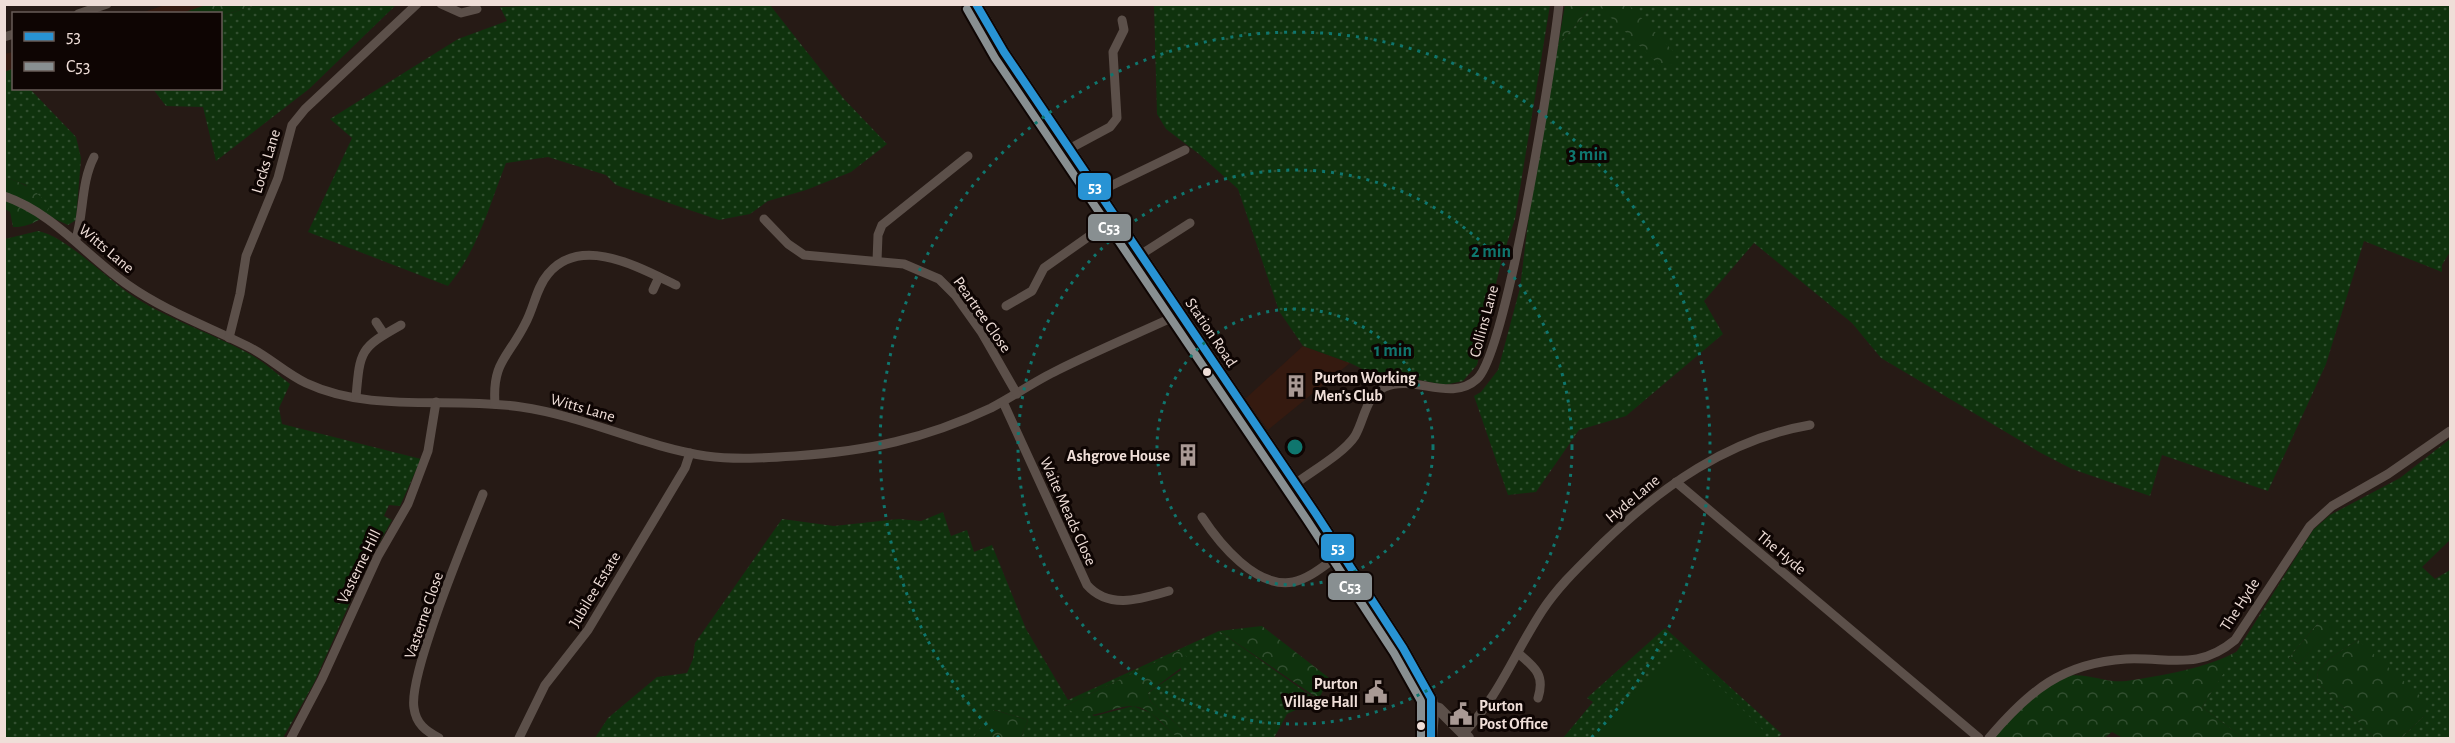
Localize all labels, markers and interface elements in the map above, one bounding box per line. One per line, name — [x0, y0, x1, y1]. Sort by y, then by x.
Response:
legend — [12, 12, 222, 90]
text: 53 — [66, 28, 81, 46]
text: C53 — [66, 58, 90, 76]
street label: Locks Lane — [249, 127, 283, 195]
text: 3 min — [1568, 146, 1608, 164]
line badge: 53 — [1077, 172, 1112, 201]
text: 53 — [1088, 179, 1102, 195]
line badge: C53 — [1087, 213, 1132, 242]
text: C53 — [1098, 220, 1120, 236]
street label: Witts Lane — [76, 221, 137, 276]
text: 2 min — [1471, 243, 1511, 261]
street label: Peartree Close — [950, 274, 1014, 355]
street label: Collins Lane — [1467, 283, 1501, 359]
street label: Station Road — [1182, 295, 1240, 370]
text: 1 min — [1374, 342, 1412, 360]
unlabelled marker — [1201, 366, 1213, 378]
place label: Purton Working Men's Club — [1314, 370, 1417, 404]
building icon: Purton Working Men's Club — [1283, 373, 1309, 399]
street label: Witts Lane — [549, 391, 617, 425]
centre of rings — [1285, 437, 1305, 457]
building icon: Ashgrove House — [1175, 442, 1201, 468]
place label: Ashgrove House — [1067, 448, 1170, 464]
street label: Waite Meads Close — [1037, 455, 1099, 568]
street label: Hyde Lane — [1603, 472, 1663, 527]
street label: Vasterne Hill — [334, 527, 384, 606]
street label: The Hyde — [1753, 528, 1809, 579]
line badge: 53 — [1320, 533, 1355, 562]
text: 53 — [1331, 540, 1345, 556]
street label: Jubilee Estate — [566, 549, 624, 630]
street label: Vasterne Close — [402, 570, 446, 661]
line badge: C53 — [1327, 572, 1373, 601]
street label: The Hyde — [2217, 576, 2263, 634]
text: C53 — [1339, 579, 1361, 595]
place label: Purton Village Hall — [1283, 676, 1358, 710]
public building icon: Purton Village Hall — [1363, 679, 1389, 705]
place label: Purton Post Office — [1479, 698, 1548, 732]
public building icon: Purton Post Office — [1448, 701, 1474, 727]
unlabelled marker — [1415, 720, 1427, 732]

